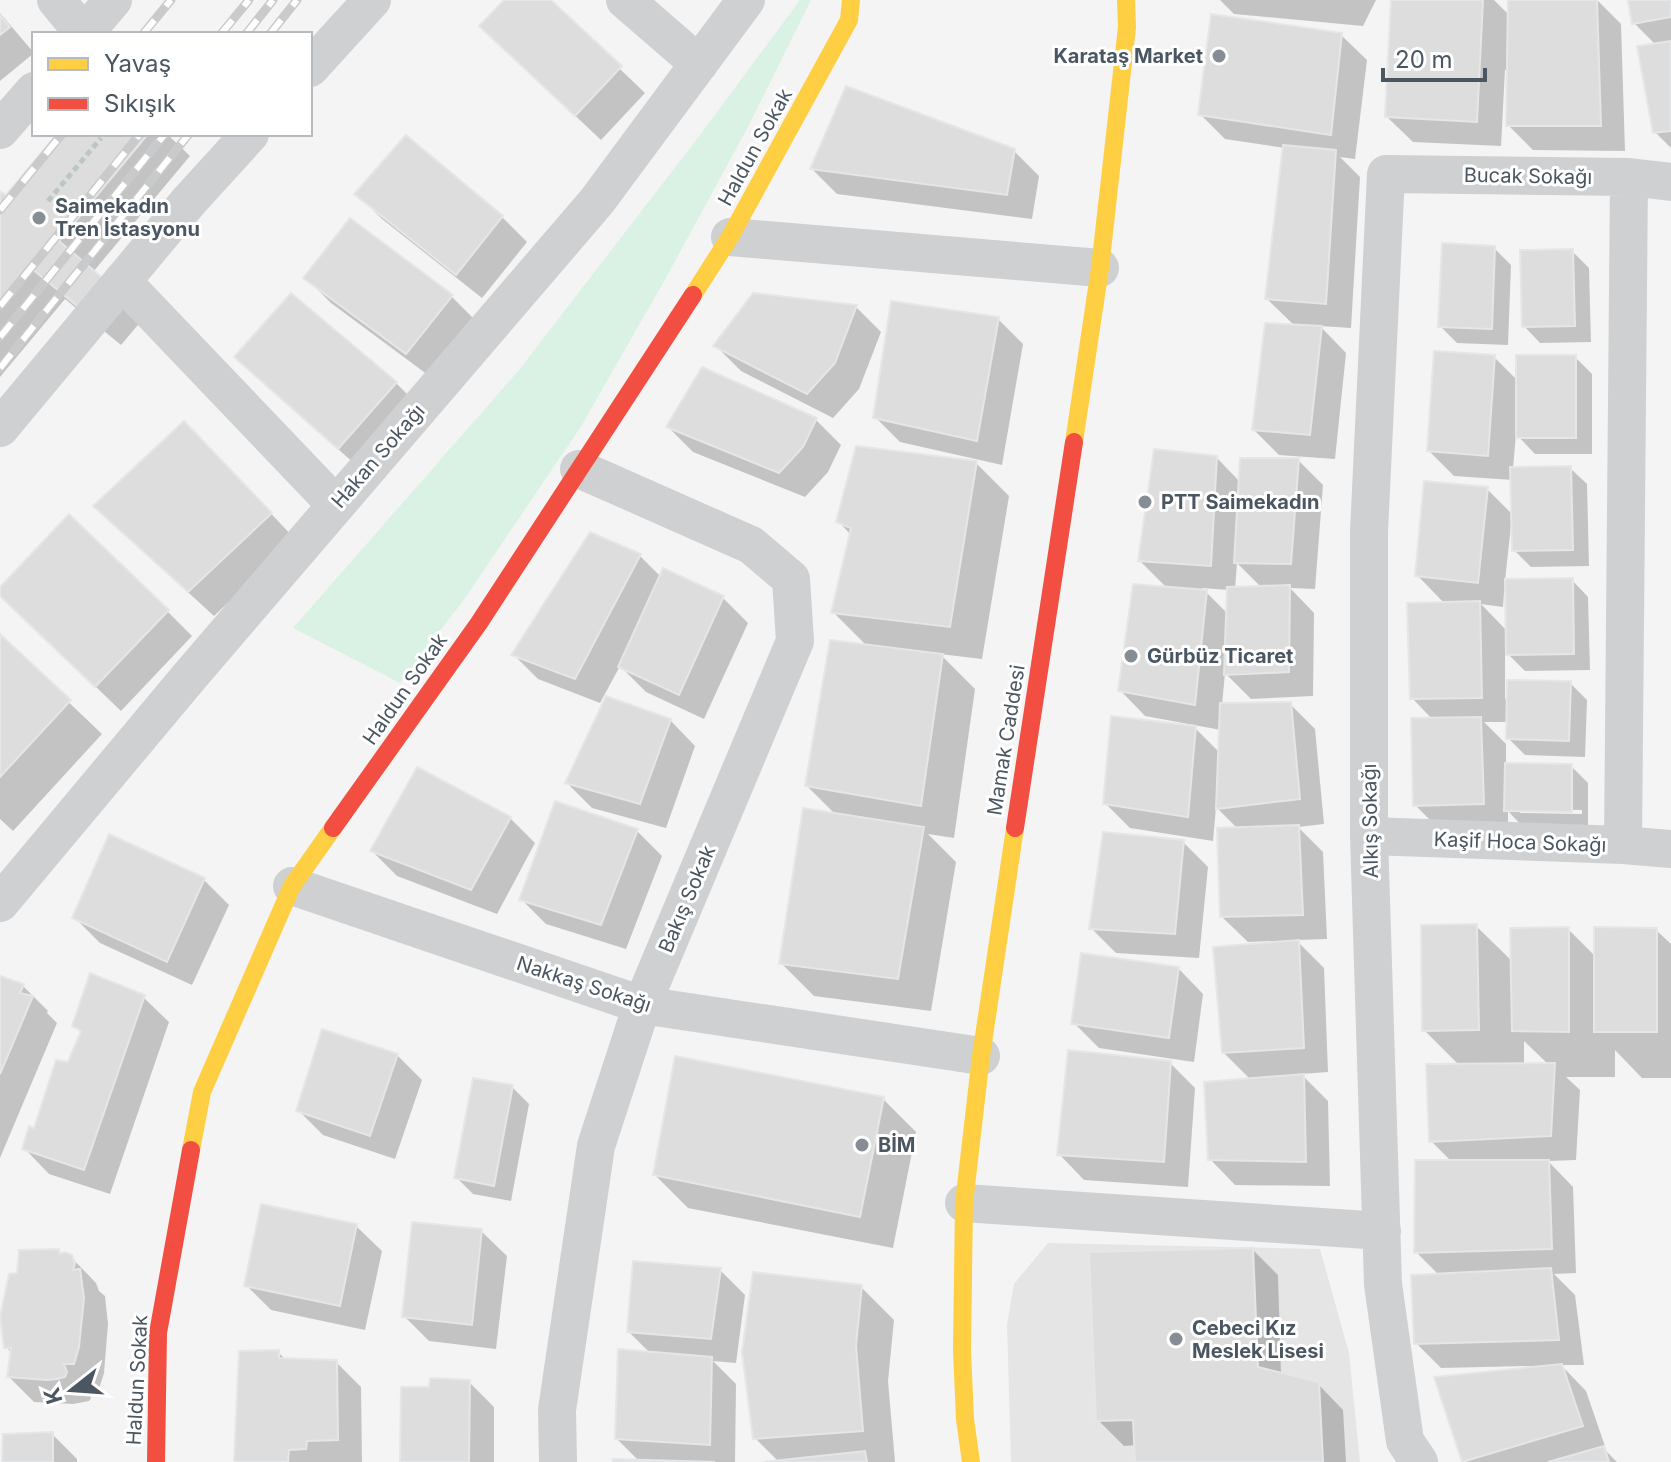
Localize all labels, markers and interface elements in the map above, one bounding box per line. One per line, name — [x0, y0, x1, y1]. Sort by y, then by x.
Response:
legend — [32, 32, 312, 136]
scale bar — [1383, 32, 1485, 82]
place label: Karataş Market — [1053, 44, 1203, 68]
text: 20 m — [1395, 45, 1453, 74]
marker: Karataş Market — [1210, 47, 1228, 65]
text: Yavaş — [104, 49, 171, 78]
street label: Haldun Sokak — [713, 84, 797, 210]
text: Sıkışık — [104, 89, 176, 118]
street label: Bucak Sokağı — [1464, 163, 1592, 189]
place label: Saimekadın Tren İstasyonu — [55, 194, 200, 241]
marker: Saimekadın Tren İstasyonu — [30, 209, 48, 227]
street label: Hakan Sokağı — [326, 399, 430, 513]
place label: PTT Saimekadın — [1161, 490, 1319, 514]
marker: PTT Saimekadın — [1136, 493, 1154, 511]
street label: Haldun Sokak — [358, 629, 452, 749]
place label: Gürbüz Ticaret — [1147, 644, 1293, 668]
marker: Gürbüz Ticaret — [1122, 647, 1140, 665]
street label: Mamak Caddesi — [982, 663, 1030, 817]
street label: Alkış Sokağı — [1357, 763, 1383, 879]
street label: Kaşif Hoca Sokağı — [1433, 827, 1607, 857]
street label: Bakış Sokak — [654, 842, 720, 956]
street label: Nakkaş Sokağı — [514, 951, 654, 1017]
place label: BİM — [878, 1133, 915, 1157]
marker: BİM — [853, 1136, 871, 1154]
street label: Haldun Sokak — [122, 1314, 152, 1446]
place label: Cebeci Kız Meslek Lisesi — [1192, 1316, 1324, 1363]
marker: Cebeci Kız Meslek Lisesi — [1167, 1330, 1185, 1348]
north arrow — [32, 1350, 112, 1430]
text: K — [38, 1384, 68, 1407]

